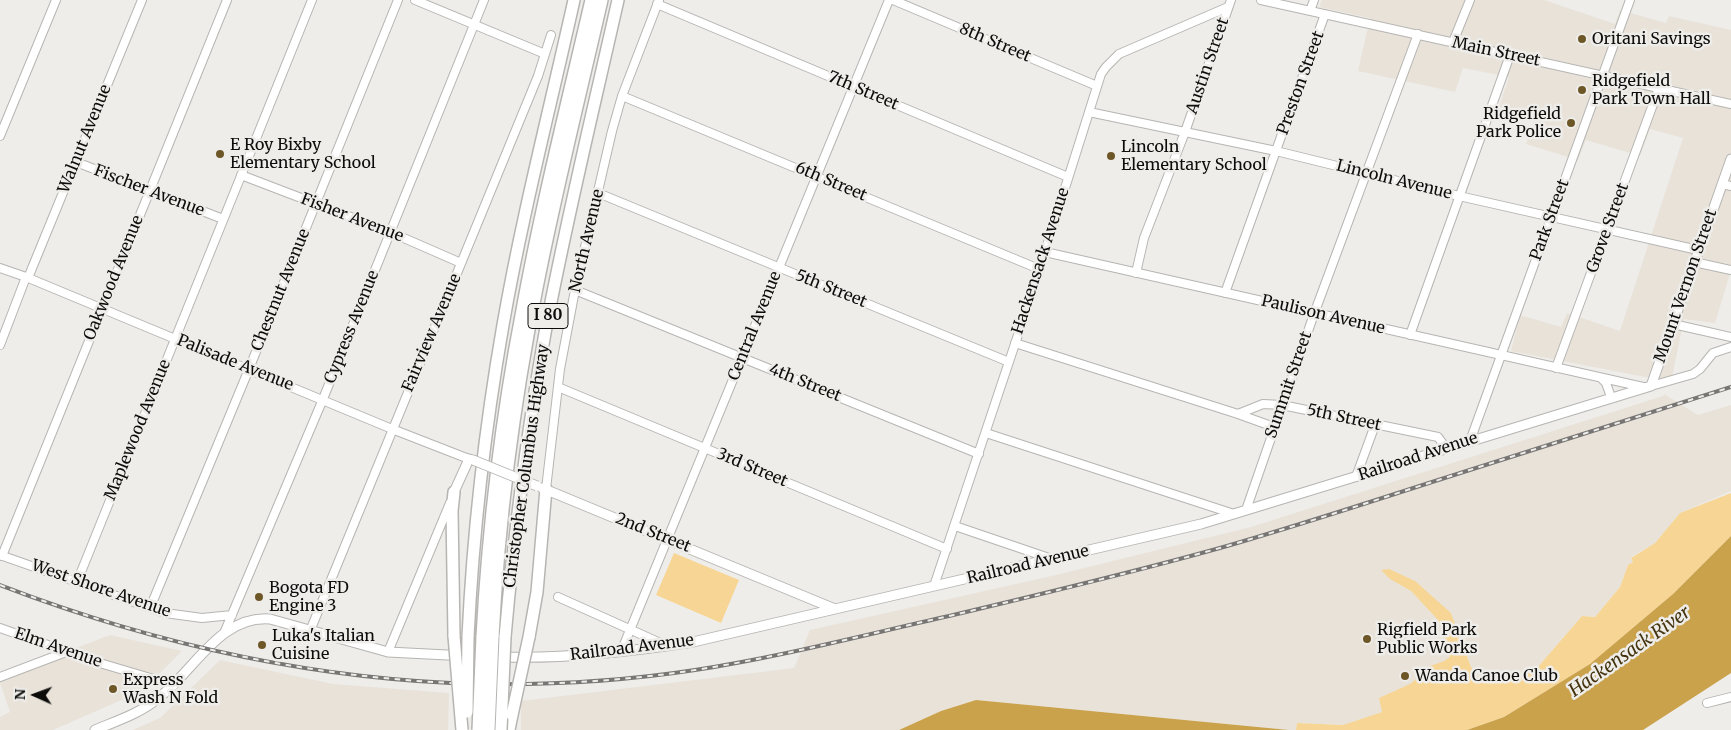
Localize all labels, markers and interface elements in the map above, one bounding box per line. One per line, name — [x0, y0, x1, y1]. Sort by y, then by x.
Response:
street label: Austin Street — [1183, 15, 1233, 117]
street label: 8th Street — [956, 19, 1034, 67]
street label: Preston Street — [1273, 29, 1329, 137]
place label: Oritani Savings — [1592, 29, 1711, 49]
street label: Main Street — [1450, 33, 1542, 71]
marker: Oritani Savings — [1576, 33, 1588, 45]
street label: 7th Street — [825, 67, 901, 115]
place label: Ridgefield Park Town Hall — [1592, 71, 1711, 109]
street label: Walnut Avenue — [55, 82, 115, 196]
marker: Ridgefield Park Town Hall — [1576, 84, 1588, 96]
place label: Ridgefield Park Police — [1476, 104, 1561, 142]
marker: Ridgefield Park Police — [1565, 117, 1577, 129]
place label: E Roy Bixby Elementary School — [230, 135, 376, 173]
place label: Lincoln Elementary School — [1121, 137, 1267, 175]
marker: E Roy Bixby Elementary School — [214, 148, 226, 160]
marker: Lincoln Elementary School — [1105, 150, 1117, 162]
street label: Lincoln Avenue — [1334, 156, 1454, 204]
street label: 6th Street — [792, 158, 870, 206]
street label: Fischer Avenue — [91, 161, 207, 221]
street label: Park Street — [1526, 177, 1574, 263]
street label: Grove Street — [1583, 180, 1633, 276]
street label: Hackensack Avenue — [1008, 185, 1074, 337]
street label: North Avenue — [566, 188, 608, 294]
street label: Fisher Avenue — [298, 190, 406, 246]
street label: Mount Vernon Street — [1651, 207, 1721, 365]
street label: Oakwood Avenue — [80, 213, 148, 343]
street label: Chestnut Avenue — [248, 226, 314, 354]
street label: 5th Street — [793, 266, 869, 312]
street label: Cypress Avenue — [321, 268, 383, 386]
street label: Central Avenue — [724, 269, 786, 383]
street label: Fairview Avenue — [398, 271, 466, 395]
street label: Paulison Avenue — [1259, 291, 1387, 339]
road number: I 80 — [528, 304, 568, 328]
street label: Summit Street — [1262, 329, 1316, 441]
street label: Palisade Avenue — [174, 331, 296, 395]
street label: Christopher Columbus Highway — [500, 343, 554, 589]
street label: Maplewood Avenue — [101, 357, 175, 503]
street label: 4th Street — [766, 360, 844, 406]
street label: 5th Street — [1305, 401, 1383, 435]
street label: Railroad Avenue — [1356, 429, 1480, 485]
street label: 3rd Street — [714, 445, 790, 491]
street label: 2nd Street — [613, 509, 693, 557]
street label: Railroad Avenue — [965, 542, 1091, 588]
street label: West Shore Avenue — [29, 556, 173, 622]
place label: Bogota FD Engine 3 — [269, 578, 349, 616]
marker: Bogota FD Engine 3 — [253, 591, 265, 603]
water label: Hackensack River — [1565, 602, 1695, 702]
place label: Rigfield Park Public Works — [1377, 620, 1478, 658]
street label: Elm Avenue — [12, 624, 104, 672]
place label: Luka's Italian Cuisine — [272, 626, 375, 664]
street label: Railroad Avenue — [569, 631, 695, 665]
marker: Rigfield Park Public Works — [1361, 633, 1373, 645]
marker: Luka's Italian Cuisine — [256, 639, 268, 651]
place label: Wanda Canoe Club — [1415, 666, 1558, 686]
north arrow — [10, 670, 60, 720]
place label: Express Wash N Fold — [123, 670, 218, 708]
marker: Wanda Canoe Club — [1399, 670, 1411, 682]
marker: Express Wash N Fold — [107, 683, 119, 695]
text: N — [11, 689, 29, 700]

